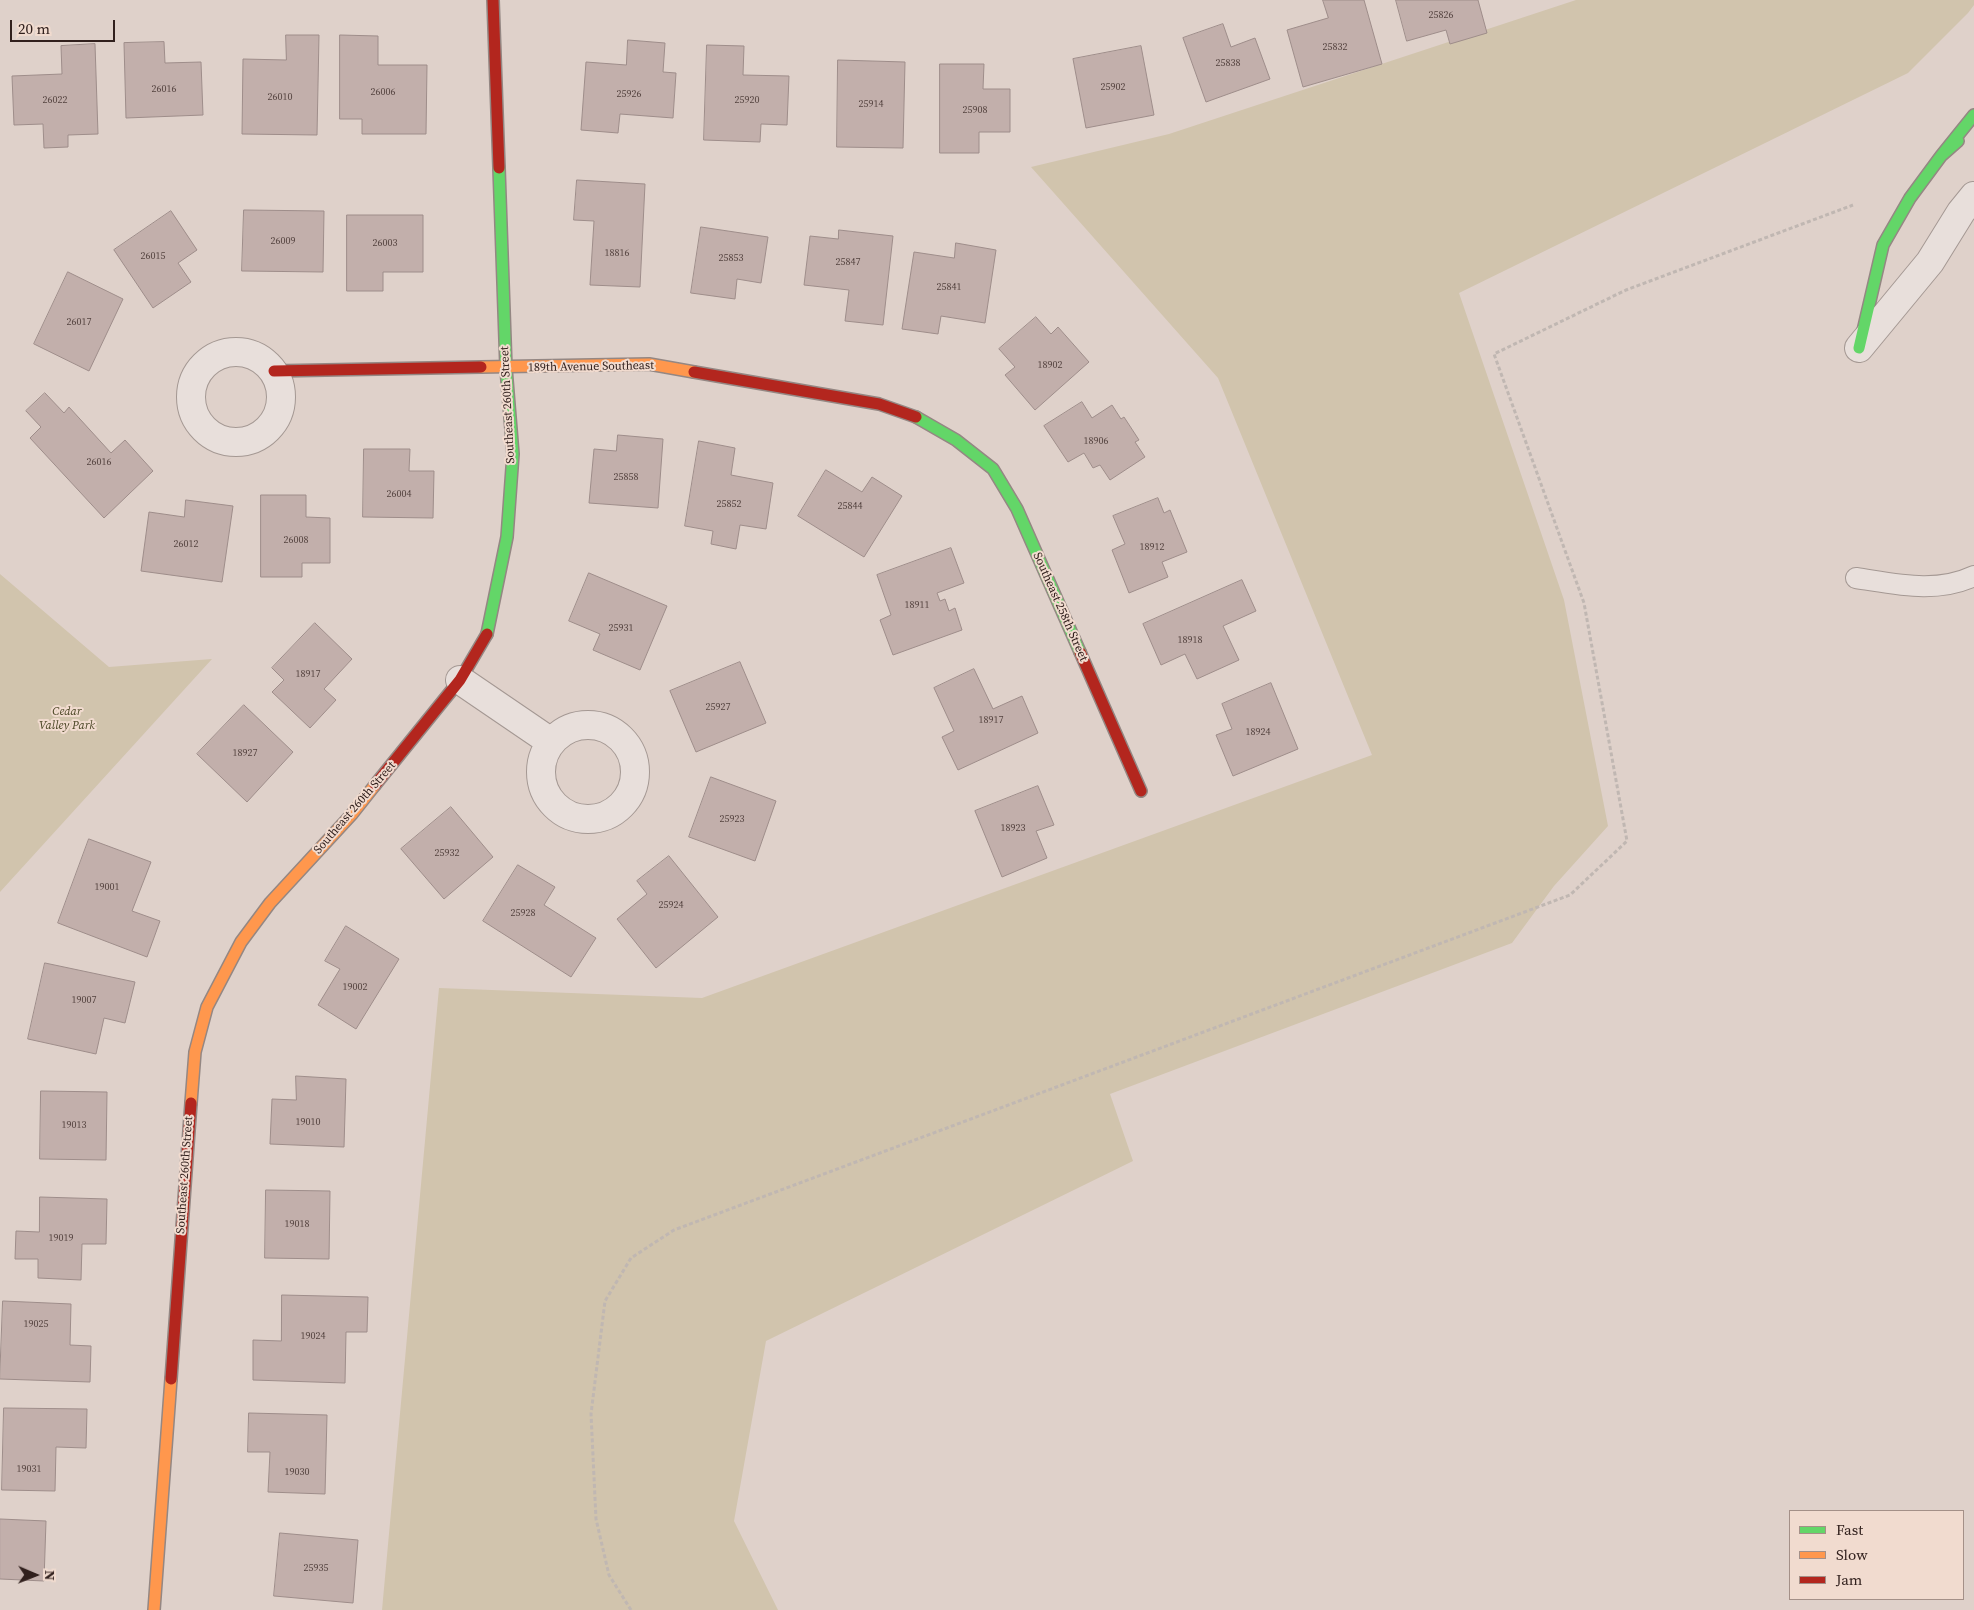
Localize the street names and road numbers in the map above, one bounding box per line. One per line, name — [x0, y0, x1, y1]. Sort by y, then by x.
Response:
street label: Southeast 260th Street — [498, 346, 518, 464]
street label: 189th Avenue Southeast — [528, 359, 654, 375]
street label: Southeast 258th Street — [1029, 550, 1091, 664]
street label: Southeast 260th Street — [311, 759, 399, 857]
street label: Southeast 260th Street — [174, 1116, 196, 1234]

